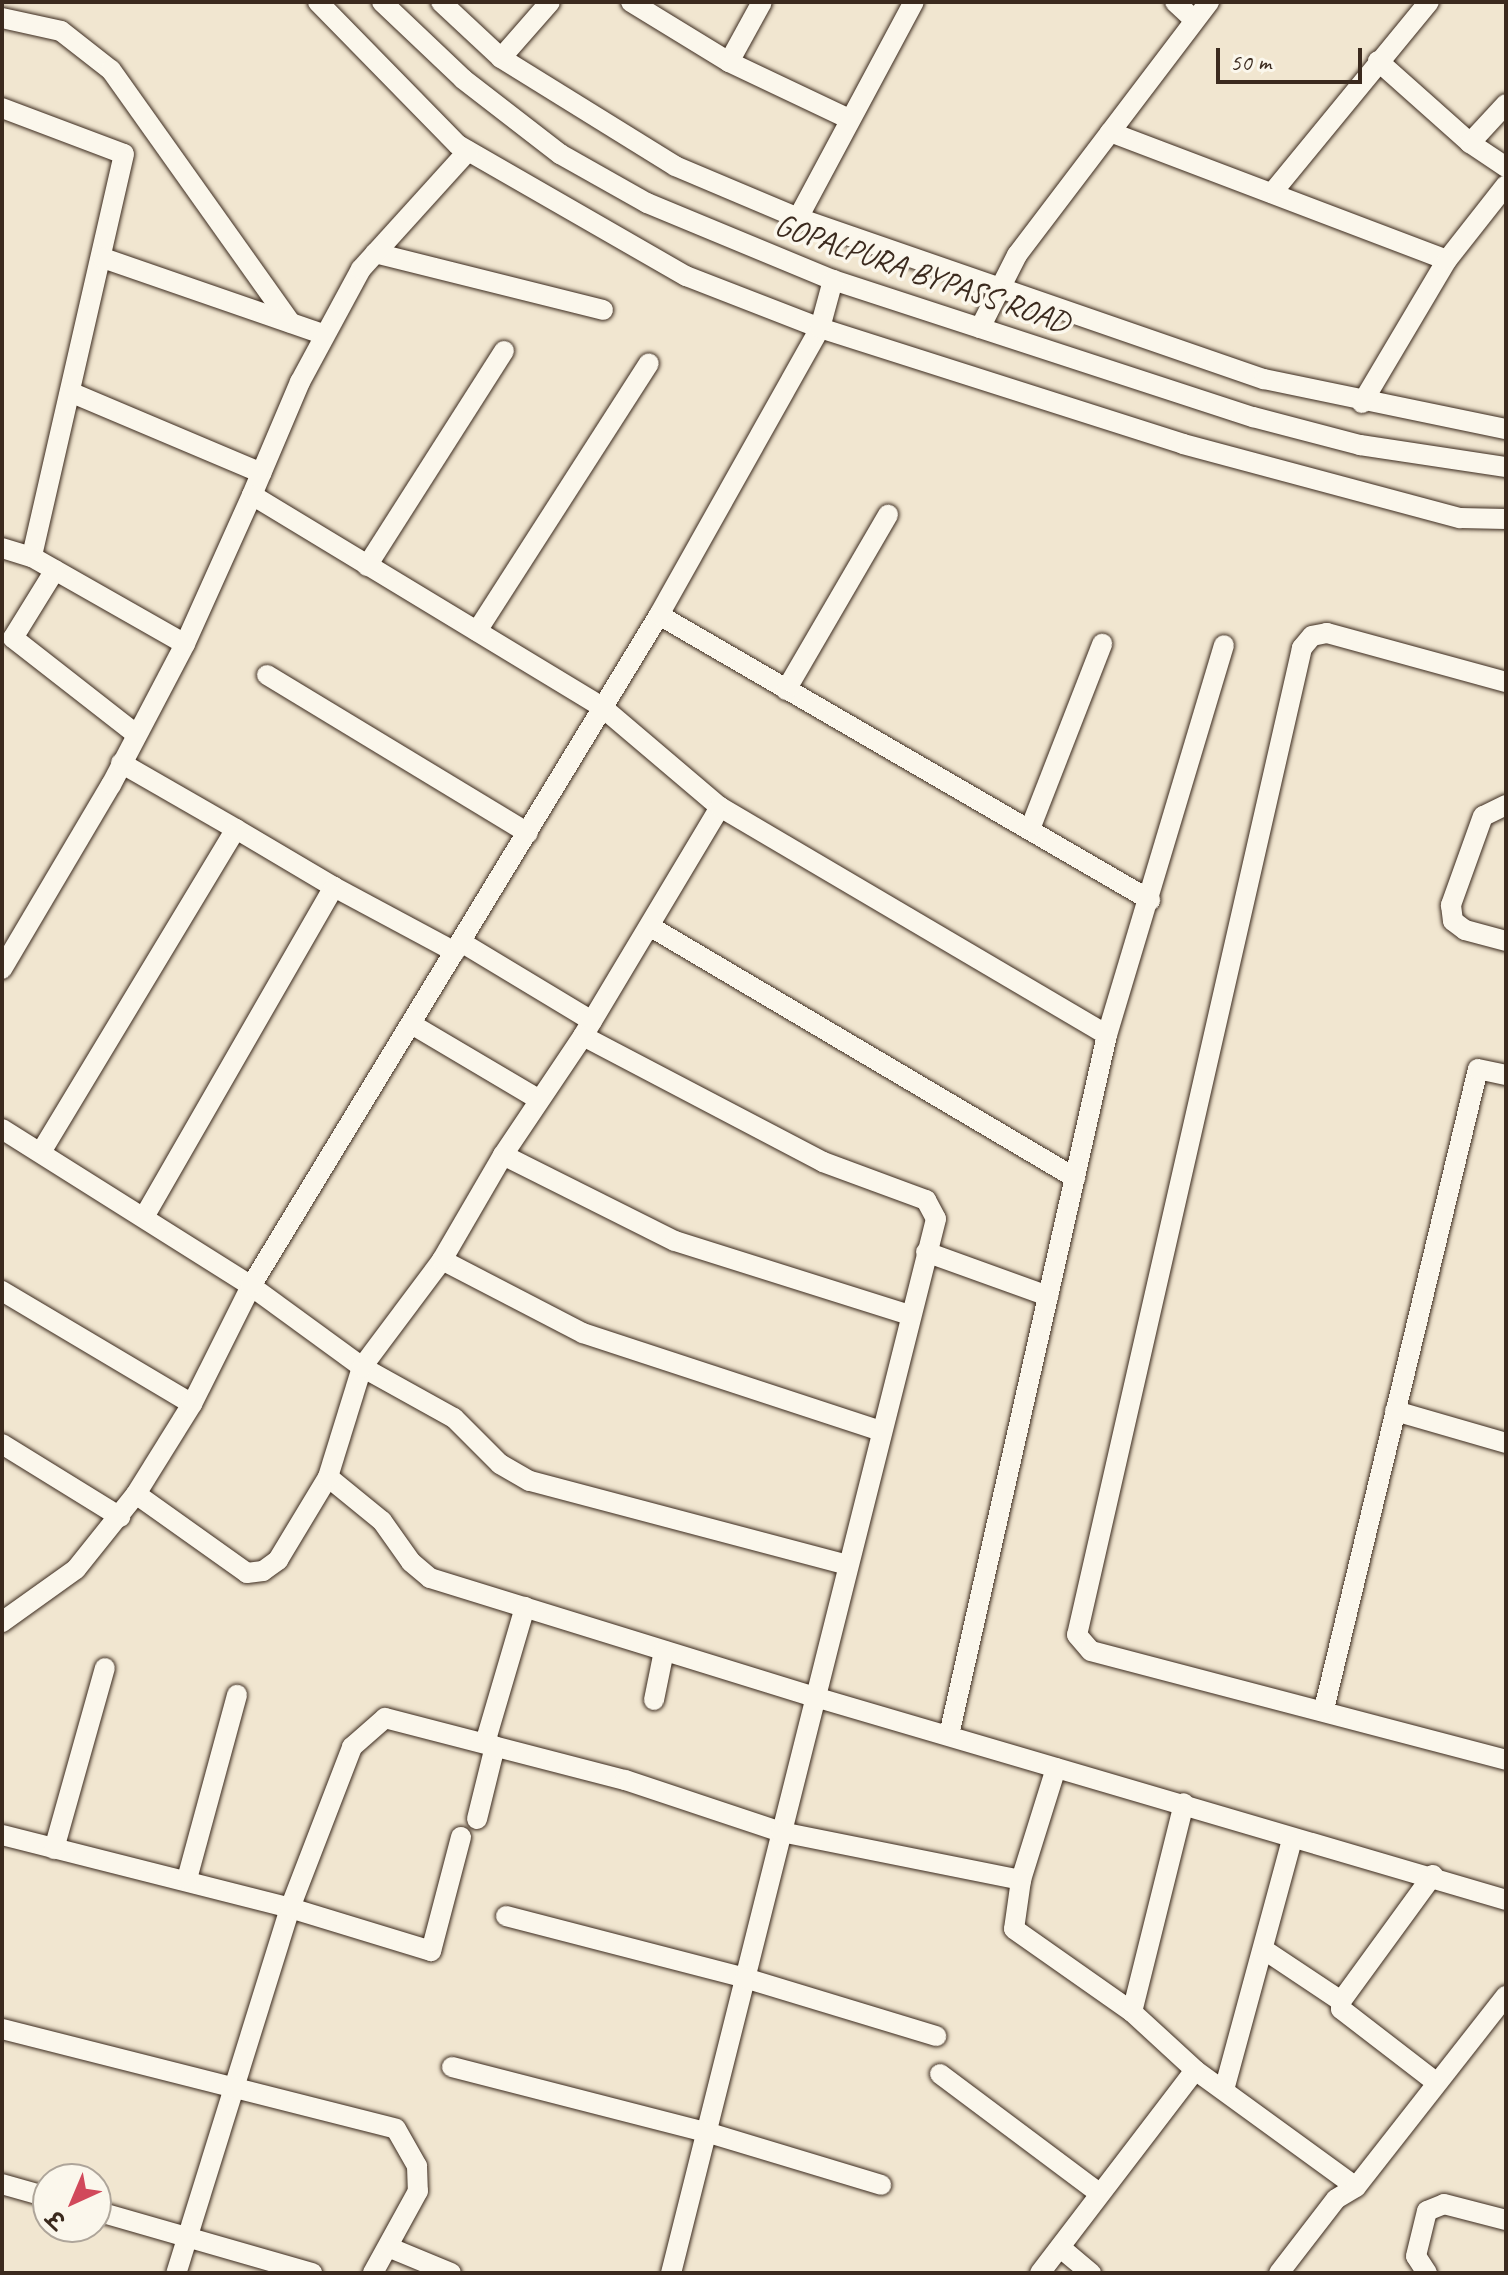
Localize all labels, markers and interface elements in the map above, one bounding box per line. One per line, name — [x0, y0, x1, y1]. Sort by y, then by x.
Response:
scale bar — [1220, 32, 1366, 82]
text: 50 m — [1230, 47, 1271, 77]
street label: GOPALPURA BYPASS ROAD — [770, 206, 1074, 342]
north arrow — [32, 2163, 112, 2243]
text: उ — [42, 2204, 72, 2234]

